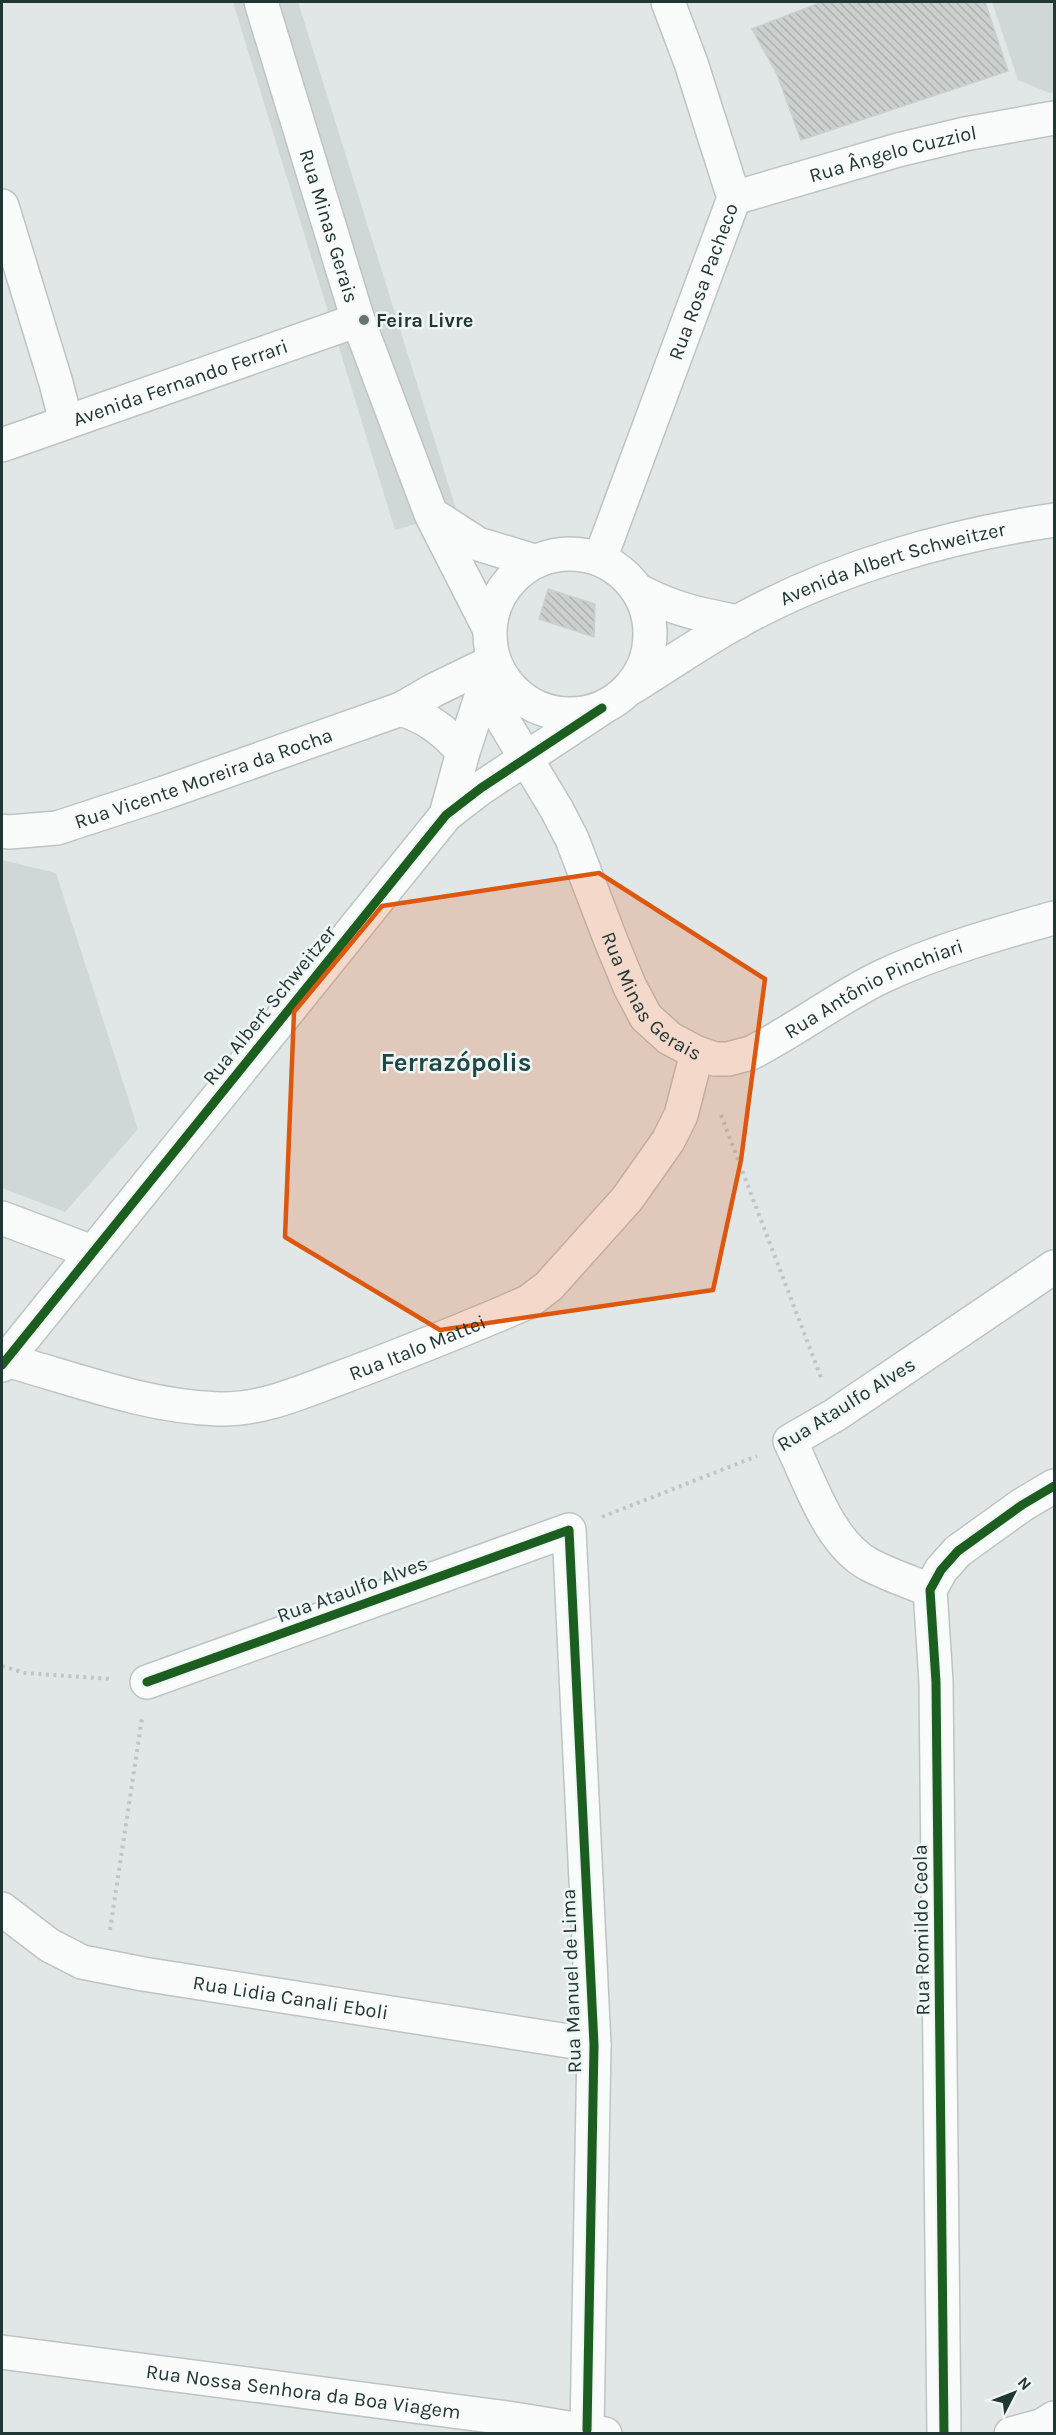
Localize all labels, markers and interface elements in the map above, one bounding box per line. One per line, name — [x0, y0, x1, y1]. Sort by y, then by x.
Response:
street label: Rua Ângelo Cuzziol — [806, 121, 978, 187]
street label: Rua Minas Gerais — [295, 146, 363, 306]
street label: Rua Rosa Pacheco — [664, 200, 743, 363]
place label: Feira Livre — [376, 309, 473, 332]
marker: Feira Livre — [357, 313, 371, 327]
street label: Avenida Fernando Ferrari — [70, 335, 291, 431]
street label: Avenida Albert Schweitzer — [776, 517, 1008, 611]
street label: Rua Vicente Moreira da Rocha — [72, 723, 336, 833]
street label: Rua Albert Schweitzer — [198, 920, 341, 1090]
street label: Rua Minas Gerais — [597, 929, 705, 1065]
street label: Rua Antônio Pinchiari — [780, 935, 966, 1043]
district label: Ferrazópolis — [380, 1047, 532, 1078]
street label: Rua Italo Mattei — [346, 1310, 489, 1385]
street label: Rua Ataulfo Alves — [773, 1353, 919, 1456]
street label: Rua Ataulfo Alves — [274, 1552, 430, 1627]
street label: Rua Romildo Ceola — [909, 1844, 934, 2016]
street label: Rua Manuel de Lima — [557, 1888, 586, 2074]
street label: Rua Lidia Canali Eboli — [191, 1971, 390, 2024]
street label: Rua Nossa Senhora da Boa Viagem — [145, 2360, 462, 2424]
north arrow — [984, 2363, 1044, 2423]
text: N — [1014, 2373, 1036, 2394]

